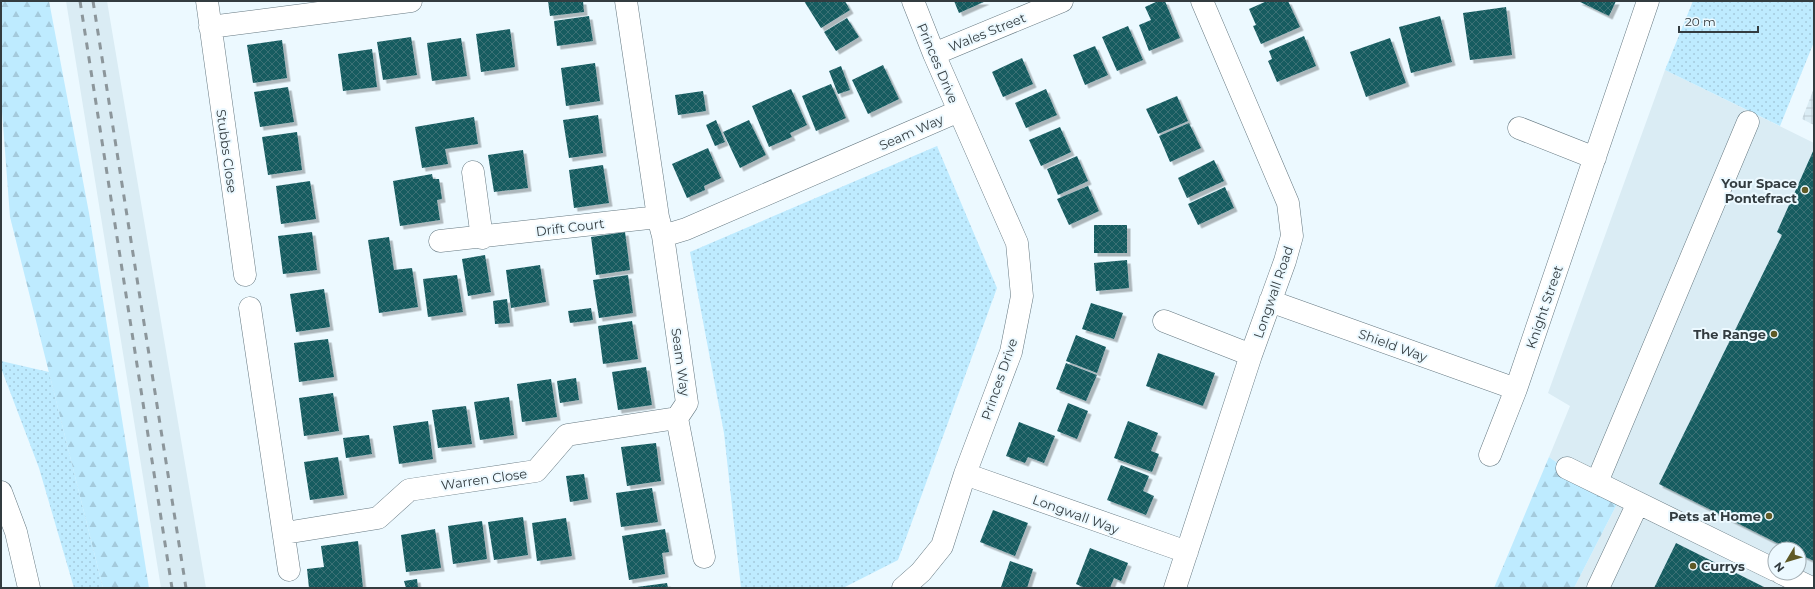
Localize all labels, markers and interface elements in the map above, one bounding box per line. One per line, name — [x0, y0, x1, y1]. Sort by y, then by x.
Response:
scale bar — [1679, 8, 1758, 34]
street label: Wales Street — [946, 9, 1028, 55]
text: 20 m — [1685, 14, 1716, 29]
street label: Princes Drive — [914, 21, 962, 106]
street label: Stubbs Close — [213, 108, 241, 194]
street label: Seam Way — [876, 110, 947, 153]
place label: Your Space Pontefract — [1720, 175, 1797, 206]
marker: Your Space Pontefract — [1800, 185, 1810, 195]
street label: Drift Court — [535, 215, 605, 239]
street label: Longwall Road — [1250, 244, 1296, 340]
street label: Knight Street — [1522, 263, 1566, 351]
street label: Shield Way — [1356, 325, 1430, 365]
place label: The Range — [1693, 326, 1766, 342]
street label: Seam Way — [668, 327, 694, 398]
marker: The Range — [1769, 329, 1779, 339]
street label: Princes Drive — [978, 336, 1020, 422]
street label: Warren Close — [440, 465, 528, 493]
street label: Longwall Way — [1031, 491, 1122, 537]
place label: Pets at Home — [1669, 508, 1761, 524]
marker: Pets at Home — [1764, 511, 1774, 521]
north arrow — [1767, 541, 1807, 581]
place label: Currys — [1701, 558, 1745, 574]
text: N — [1771, 559, 1787, 575]
marker: Currys — [1688, 561, 1698, 571]

